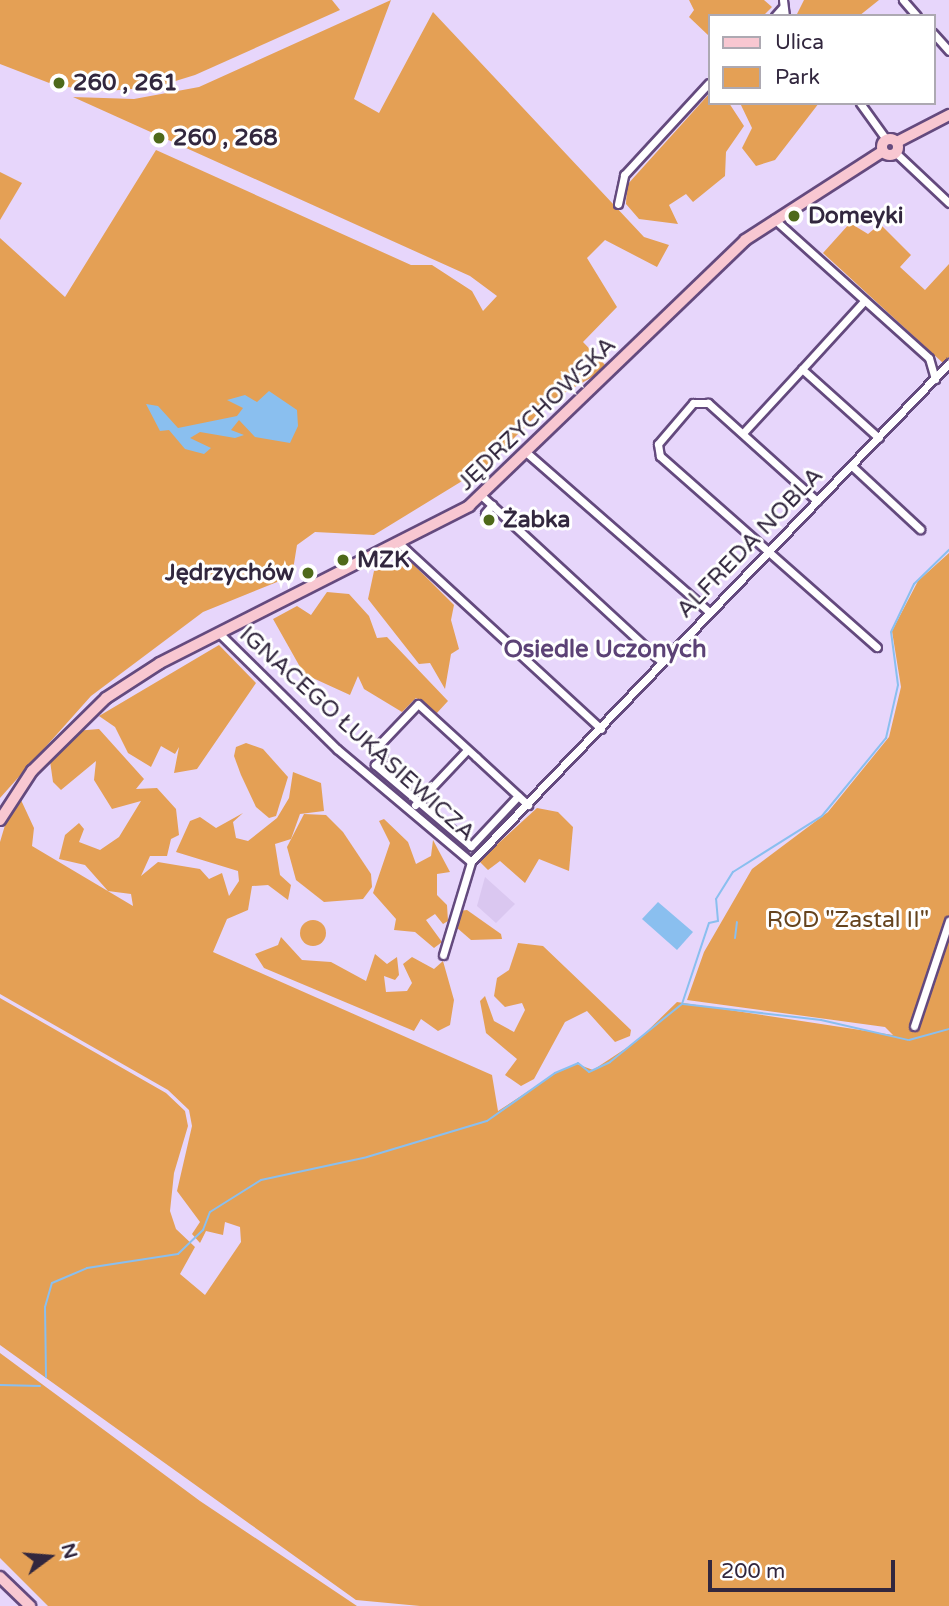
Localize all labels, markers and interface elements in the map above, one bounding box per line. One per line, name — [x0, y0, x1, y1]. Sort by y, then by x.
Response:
legend — [708, 14, 935, 105]
text: Ulica — [775, 30, 824, 55]
text: Park — [775, 65, 820, 90]
place label: 260 , 261 — [73, 69, 178, 97]
marker: 260 , 261 — [51, 75, 67, 91]
place label: 260 , 268 — [173, 124, 278, 152]
marker: 260 , 268 — [151, 130, 167, 146]
place label: Domeyki — [808, 202, 903, 230]
marker: Domeyki — [786, 208, 802, 224]
street label: JĘDRZYCHOWSKA — [452, 331, 622, 497]
street label: ALFREDA NOBLA — [671, 462, 829, 624]
place label: Żabka — [503, 506, 570, 534]
marker: Żabka — [481, 512, 497, 528]
place label: MZK — [357, 546, 409, 574]
marker: MZK — [335, 552, 351, 568]
place label: Jędrzychów — [165, 559, 294, 587]
marker: Jędrzychów — [300, 565, 316, 581]
street label: IGNACEGO ŁUKASIEWICZA — [234, 621, 480, 847]
district label: Osiedle Uczonych — [504, 636, 706, 664]
park label: ROD "Zastal II" — [767, 906, 929, 934]
north arrow — [14, 1522, 84, 1592]
text: N — [57, 1541, 82, 1562]
scale bar — [711, 1546, 898, 1590]
text: 200 m — [721, 1559, 785, 1584]

